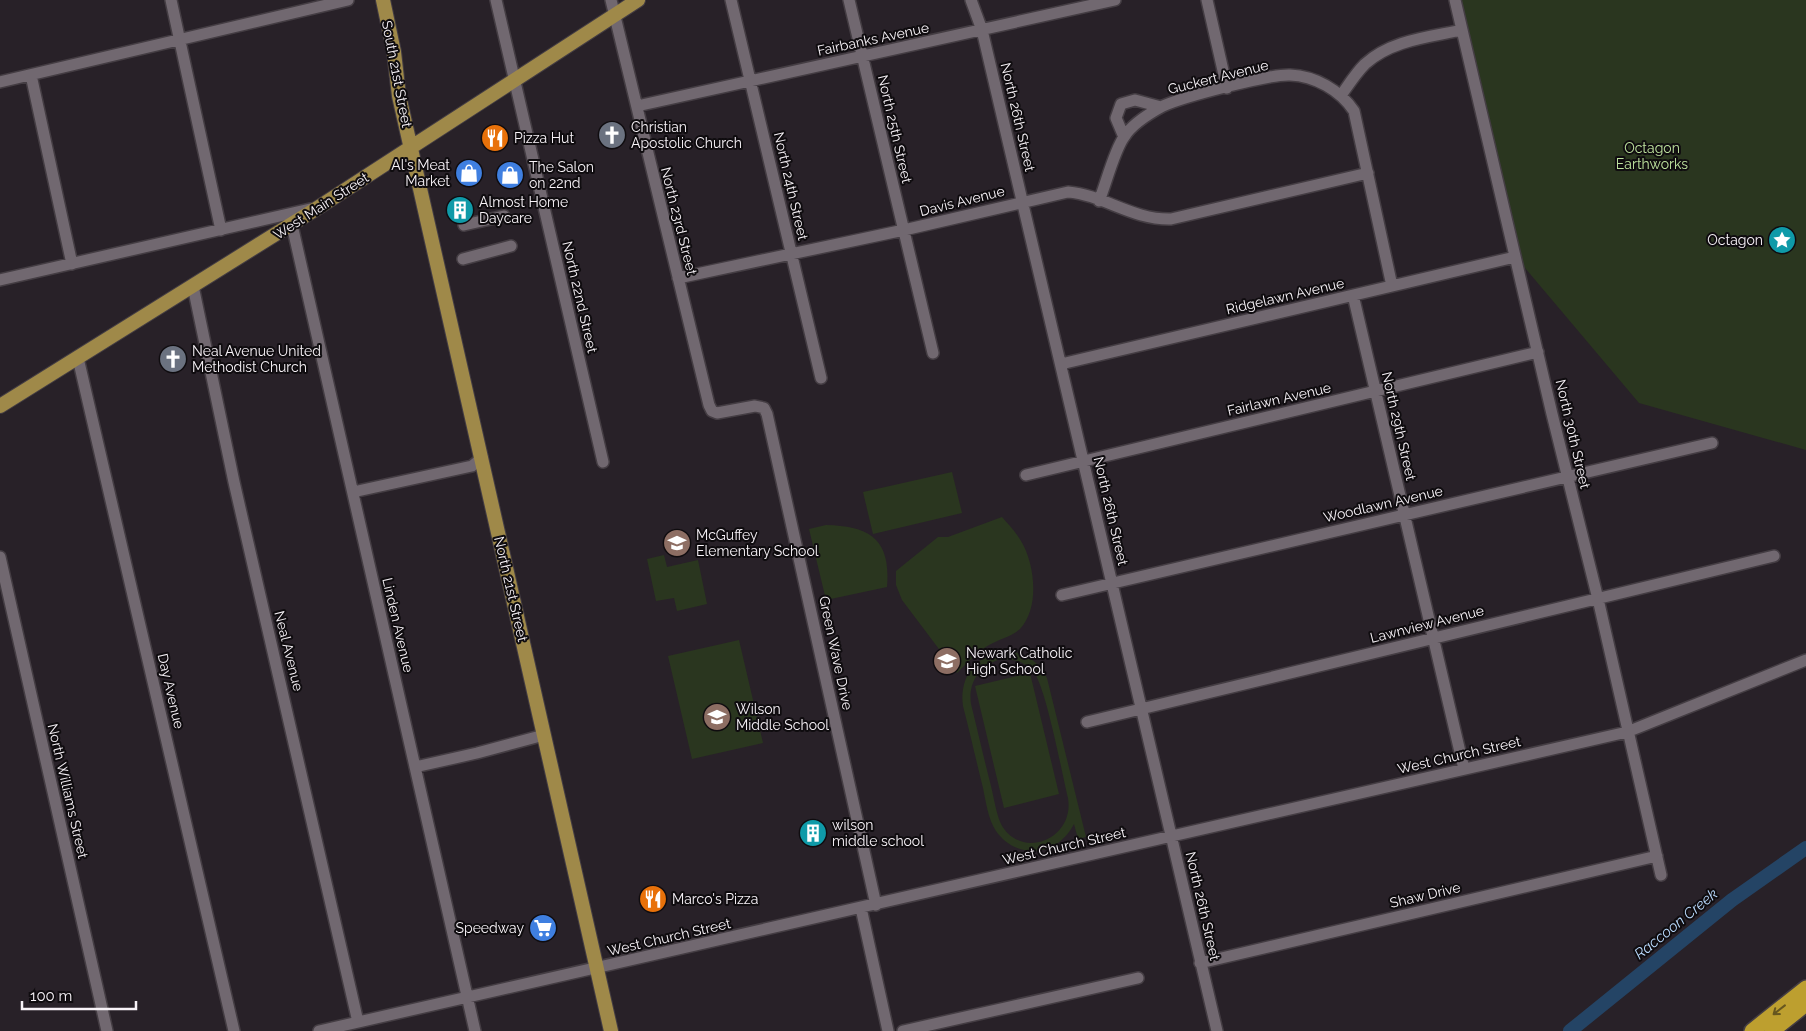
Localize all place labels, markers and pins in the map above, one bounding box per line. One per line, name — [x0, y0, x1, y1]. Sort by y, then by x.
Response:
place label: Christian Apostolic Church — [631, 119, 742, 151]
church icon: Christian Apostolic Church — [597, 120, 627, 150]
restaurant icon: Pizza Hut — [480, 123, 510, 153]
place label: Pizza Hut — [514, 130, 574, 146]
place label: Al's Meat Market — [391, 157, 450, 189]
shop icon: Al's Meat Market — [454, 158, 484, 188]
place label: The Salon on 22nd — [529, 159, 594, 191]
shop icon: The Salon on 22nd — [495, 160, 525, 190]
place label: Almost Home Daycare — [479, 194, 568, 226]
building icon: Almost Home Daycare — [445, 195, 475, 225]
place icon: Octagon — [1767, 225, 1797, 255]
place label: Octagon — [1707, 232, 1763, 248]
place label: Neal Avenue United Methodist Church — [192, 343, 321, 375]
church icon: Neal Avenue United Methodist Church — [158, 344, 188, 374]
place label: McGuffey Elementary School — [696, 527, 819, 559]
school or university icon: McGuffey Elementary School — [662, 528, 692, 558]
place label: Newark Catholic High School — [966, 645, 1073, 677]
school or university icon: Newark Catholic High School — [932, 646, 962, 676]
place label: Wilson Middle School — [736, 701, 829, 733]
school or university icon: Wilson Middle School — [702, 702, 732, 732]
place label: wilson middle school — [832, 817, 924, 849]
building icon: wilson middle school — [798, 818, 828, 848]
restaurant icon: Marco's Pizza — [638, 884, 668, 914]
place label: Marco's Pizza — [672, 891, 758, 907]
supermarket icon: Speedway — [528, 913, 558, 943]
place label: Speedway — [456, 920, 524, 936]

